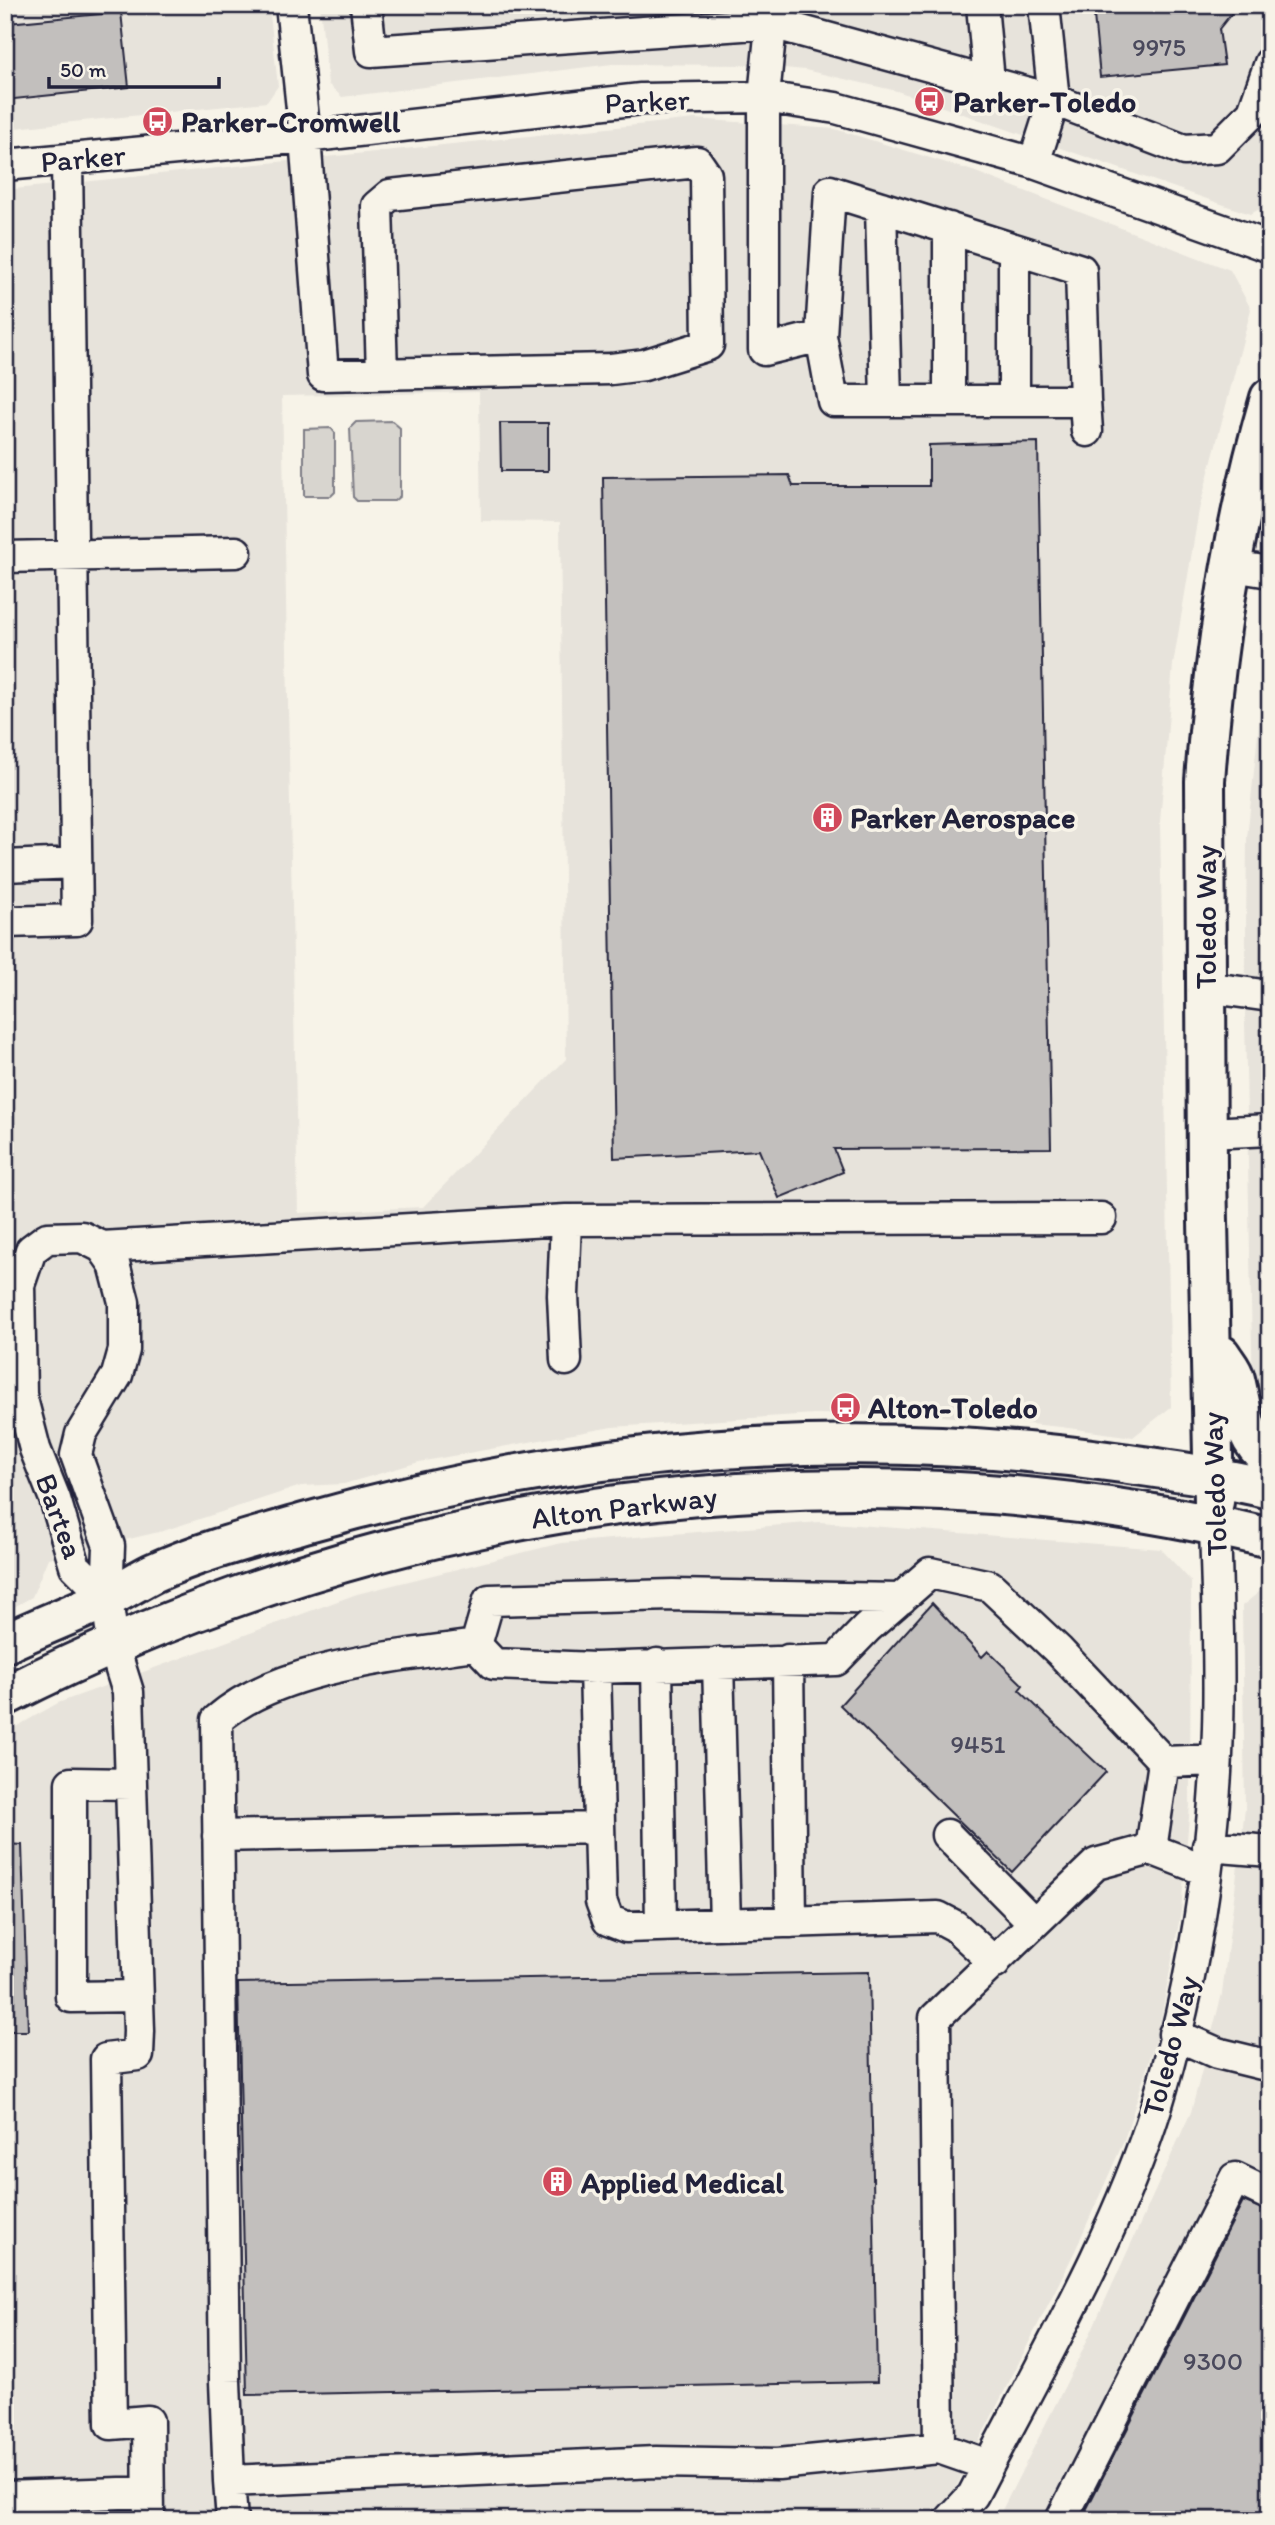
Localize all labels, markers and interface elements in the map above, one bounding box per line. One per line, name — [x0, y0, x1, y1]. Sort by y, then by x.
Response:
house number: 9975 — [1132, 31, 1186, 63]
scale bar — [49, 46, 219, 90]
text: 50 m — [60, 57, 107, 82]
street label: Parker — [604, 80, 691, 122]
place label: Parker-Toledo — [953, 83, 1136, 120]
bus stop icon: Parker-Toledo — [913, 84, 947, 118]
place label: Parker-Cromwell — [181, 103, 401, 140]
bus stop icon: Parker-Cromwell — [141, 104, 175, 138]
street label: Parker — [39, 136, 127, 180]
place label: Parker Aerospace — [850, 799, 1075, 836]
building icon: Parker Aerospace — [810, 800, 844, 834]
street label: Toledo Way — [1187, 845, 1224, 989]
place label: Alton-Toledo — [867, 1389, 1038, 1426]
bus stop icon: Alton-Toledo — [828, 1390, 862, 1424]
street label: Toledo Way — [1193, 1411, 1235, 1557]
street label: Bartea — [28, 1468, 93, 1564]
street label: Alton Parkway — [529, 1477, 719, 1537]
house number: 9451 — [951, 1728, 1005, 1760]
street label: Toledo Way — [1133, 1971, 1207, 2121]
place label: Applied Medical — [580, 2164, 784, 2201]
building icon: Applied Medical — [541, 2165, 575, 2199]
house number: 9300 — [1183, 2345, 1243, 2377]

